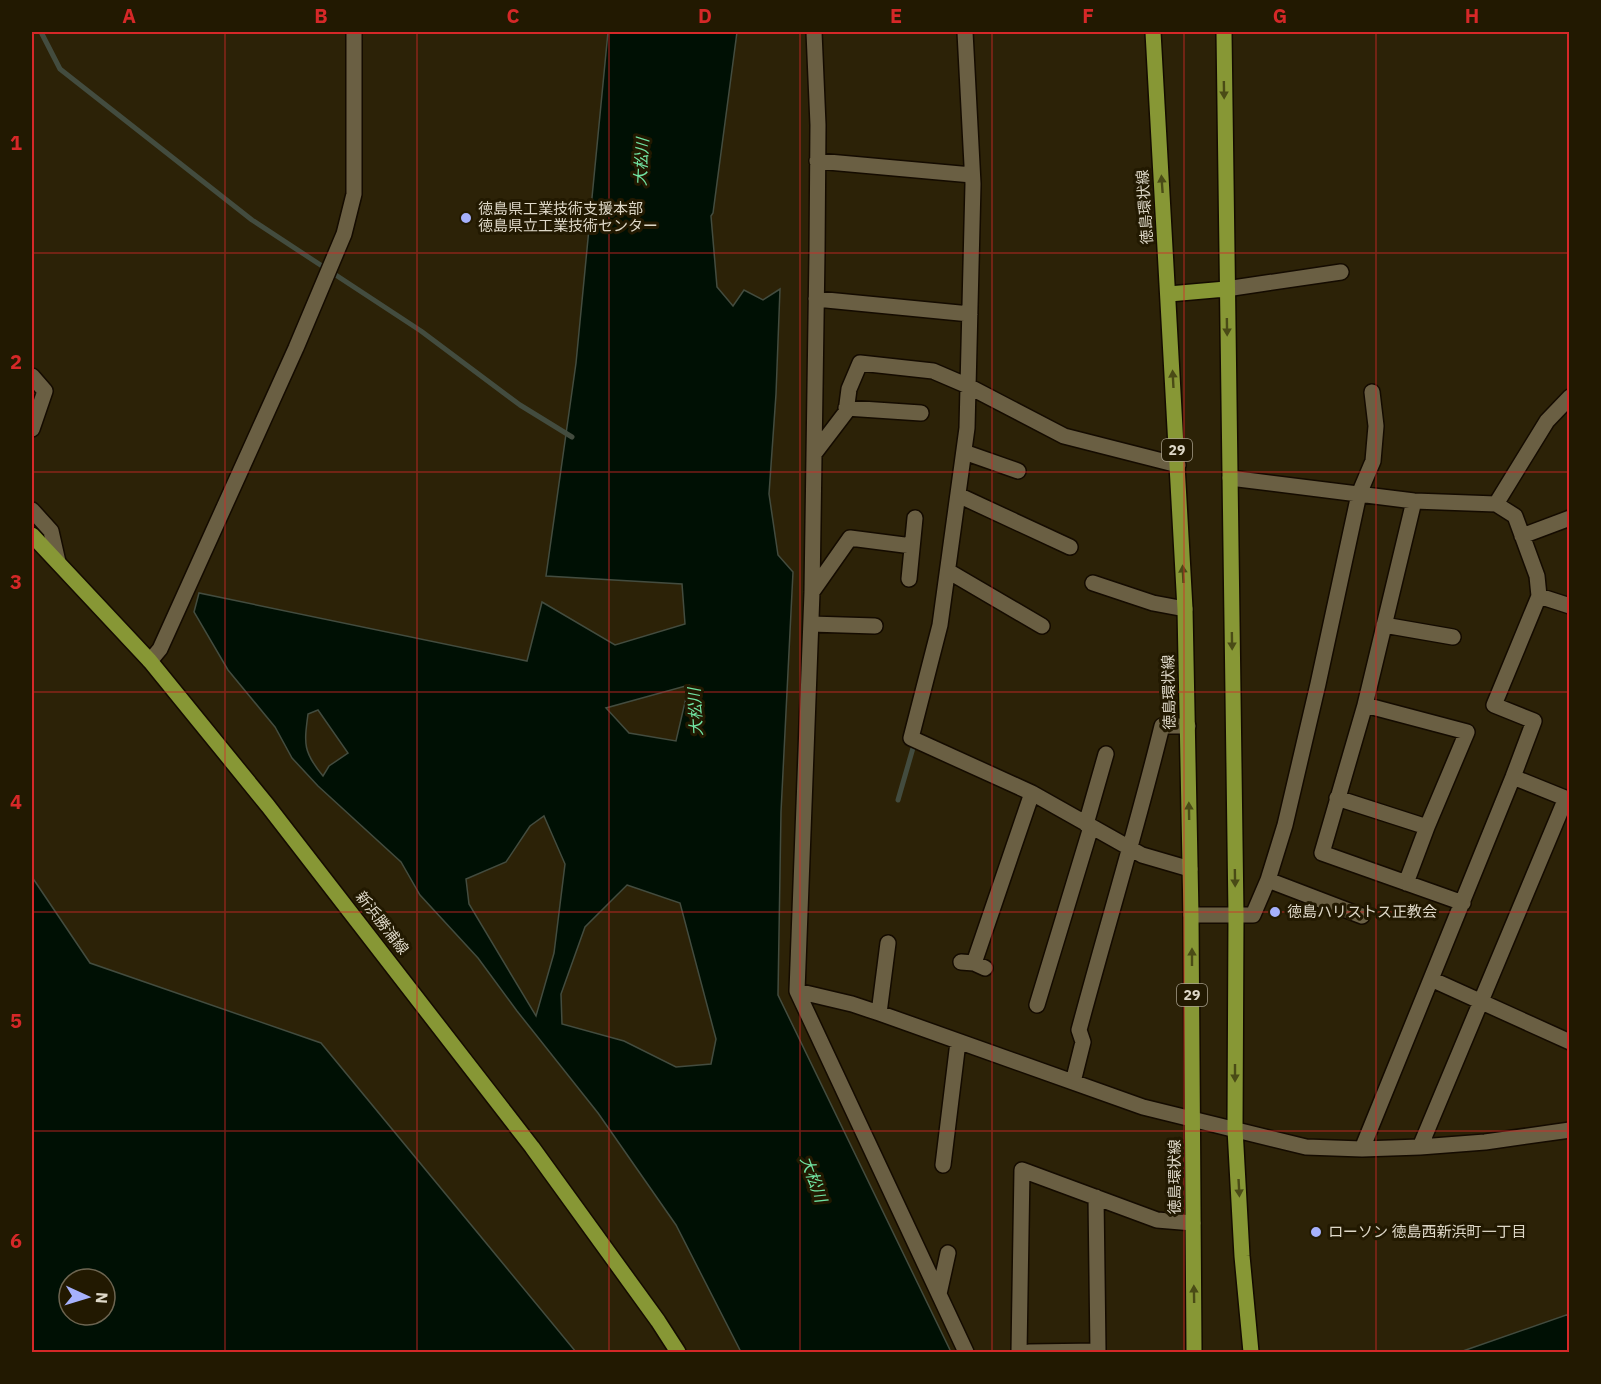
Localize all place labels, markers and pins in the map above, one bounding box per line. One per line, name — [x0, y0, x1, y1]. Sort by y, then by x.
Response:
place label: 徳島県工業技術支援本部 徳島県立工業技術センター — [478, 199, 658, 235]
marker: 徳島県工業技術支援本部 徳島県立工業技術センター — [459, 211, 473, 225]
place label: 徳島ハリストス正教会 — [1287, 902, 1437, 921]
marker: 徳島ハリストス正教会 — [1268, 905, 1282, 919]
place label: ローソン 徳島西新浜町一丁目 — [1328, 1222, 1527, 1241]
marker: ローソン 徳島西新浜町一丁目 — [1309, 1225, 1323, 1239]

